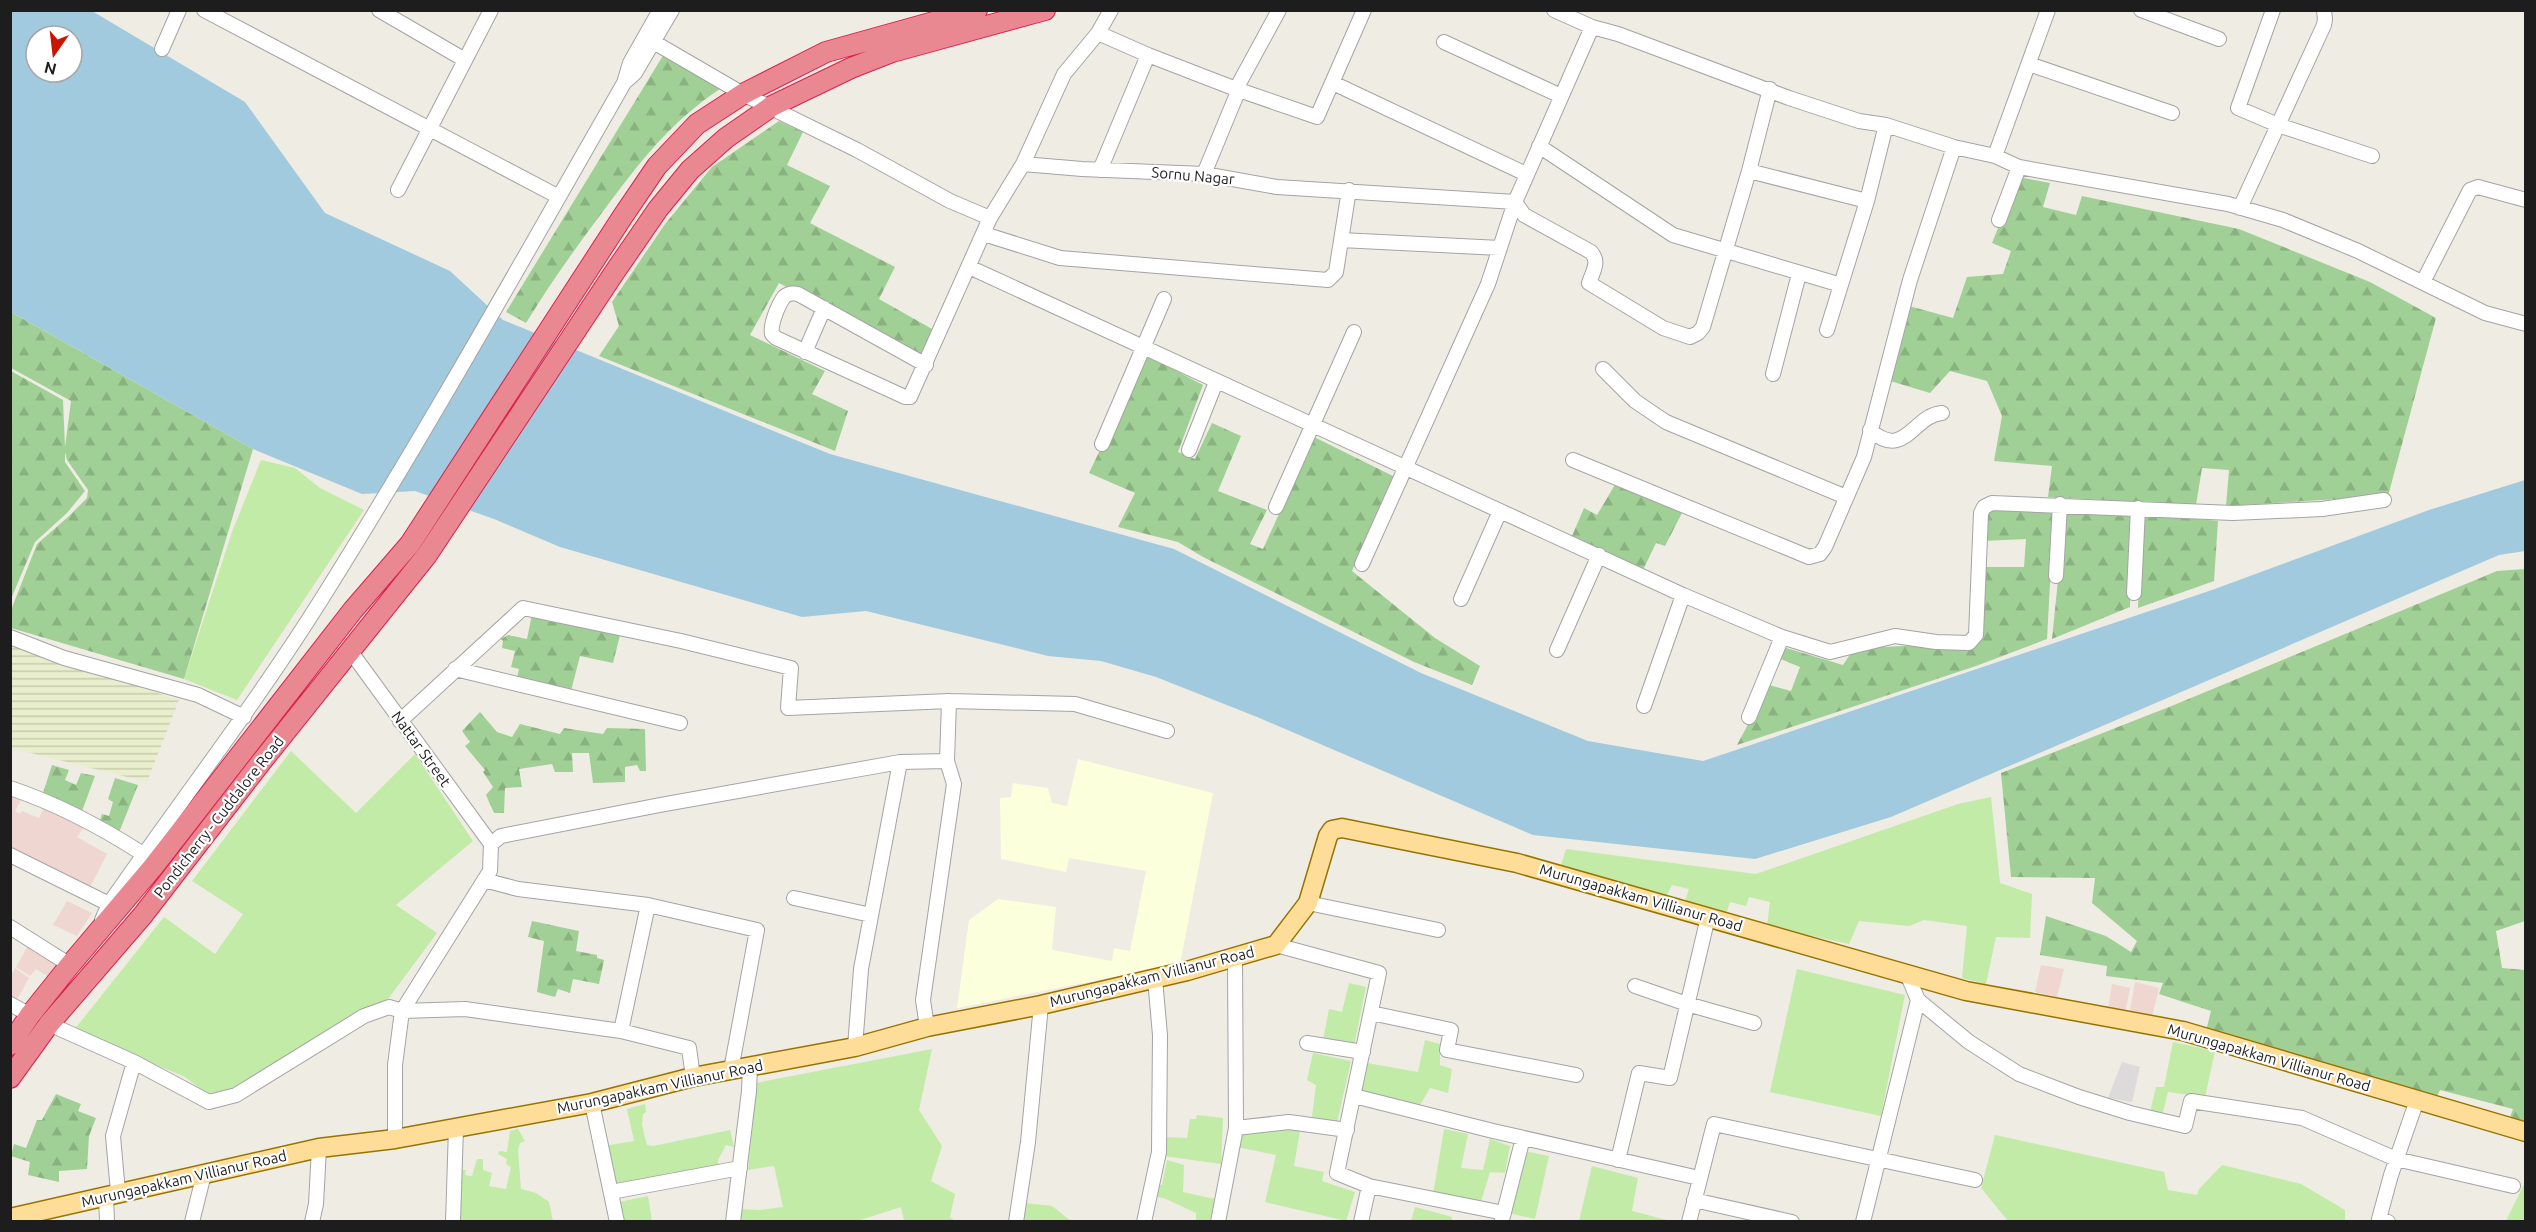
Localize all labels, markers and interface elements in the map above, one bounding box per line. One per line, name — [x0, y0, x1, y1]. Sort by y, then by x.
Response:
north arrow — [24, 24, 84, 84]
text: N — [42, 58, 58, 79]
street label: Sornu Nagar — [1151, 163, 1236, 188]
street label: Nattar Street — [388, 708, 454, 790]
street label: Pondicherry - Cuddalore Road — [150, 733, 287, 901]
street label: Murungapakkam Villianur Road — [1538, 860, 1744, 935]
street label: Murungapakkam Villianur Road — [1048, 943, 1256, 1010]
street label: Murungapakkam Villianur Road — [2166, 1020, 2372, 1095]
street label: Murungapakkam Villianur Road — [555, 1056, 764, 1117]
street label: Murungapakkam Villianur Road — [80, 1147, 288, 1210]

